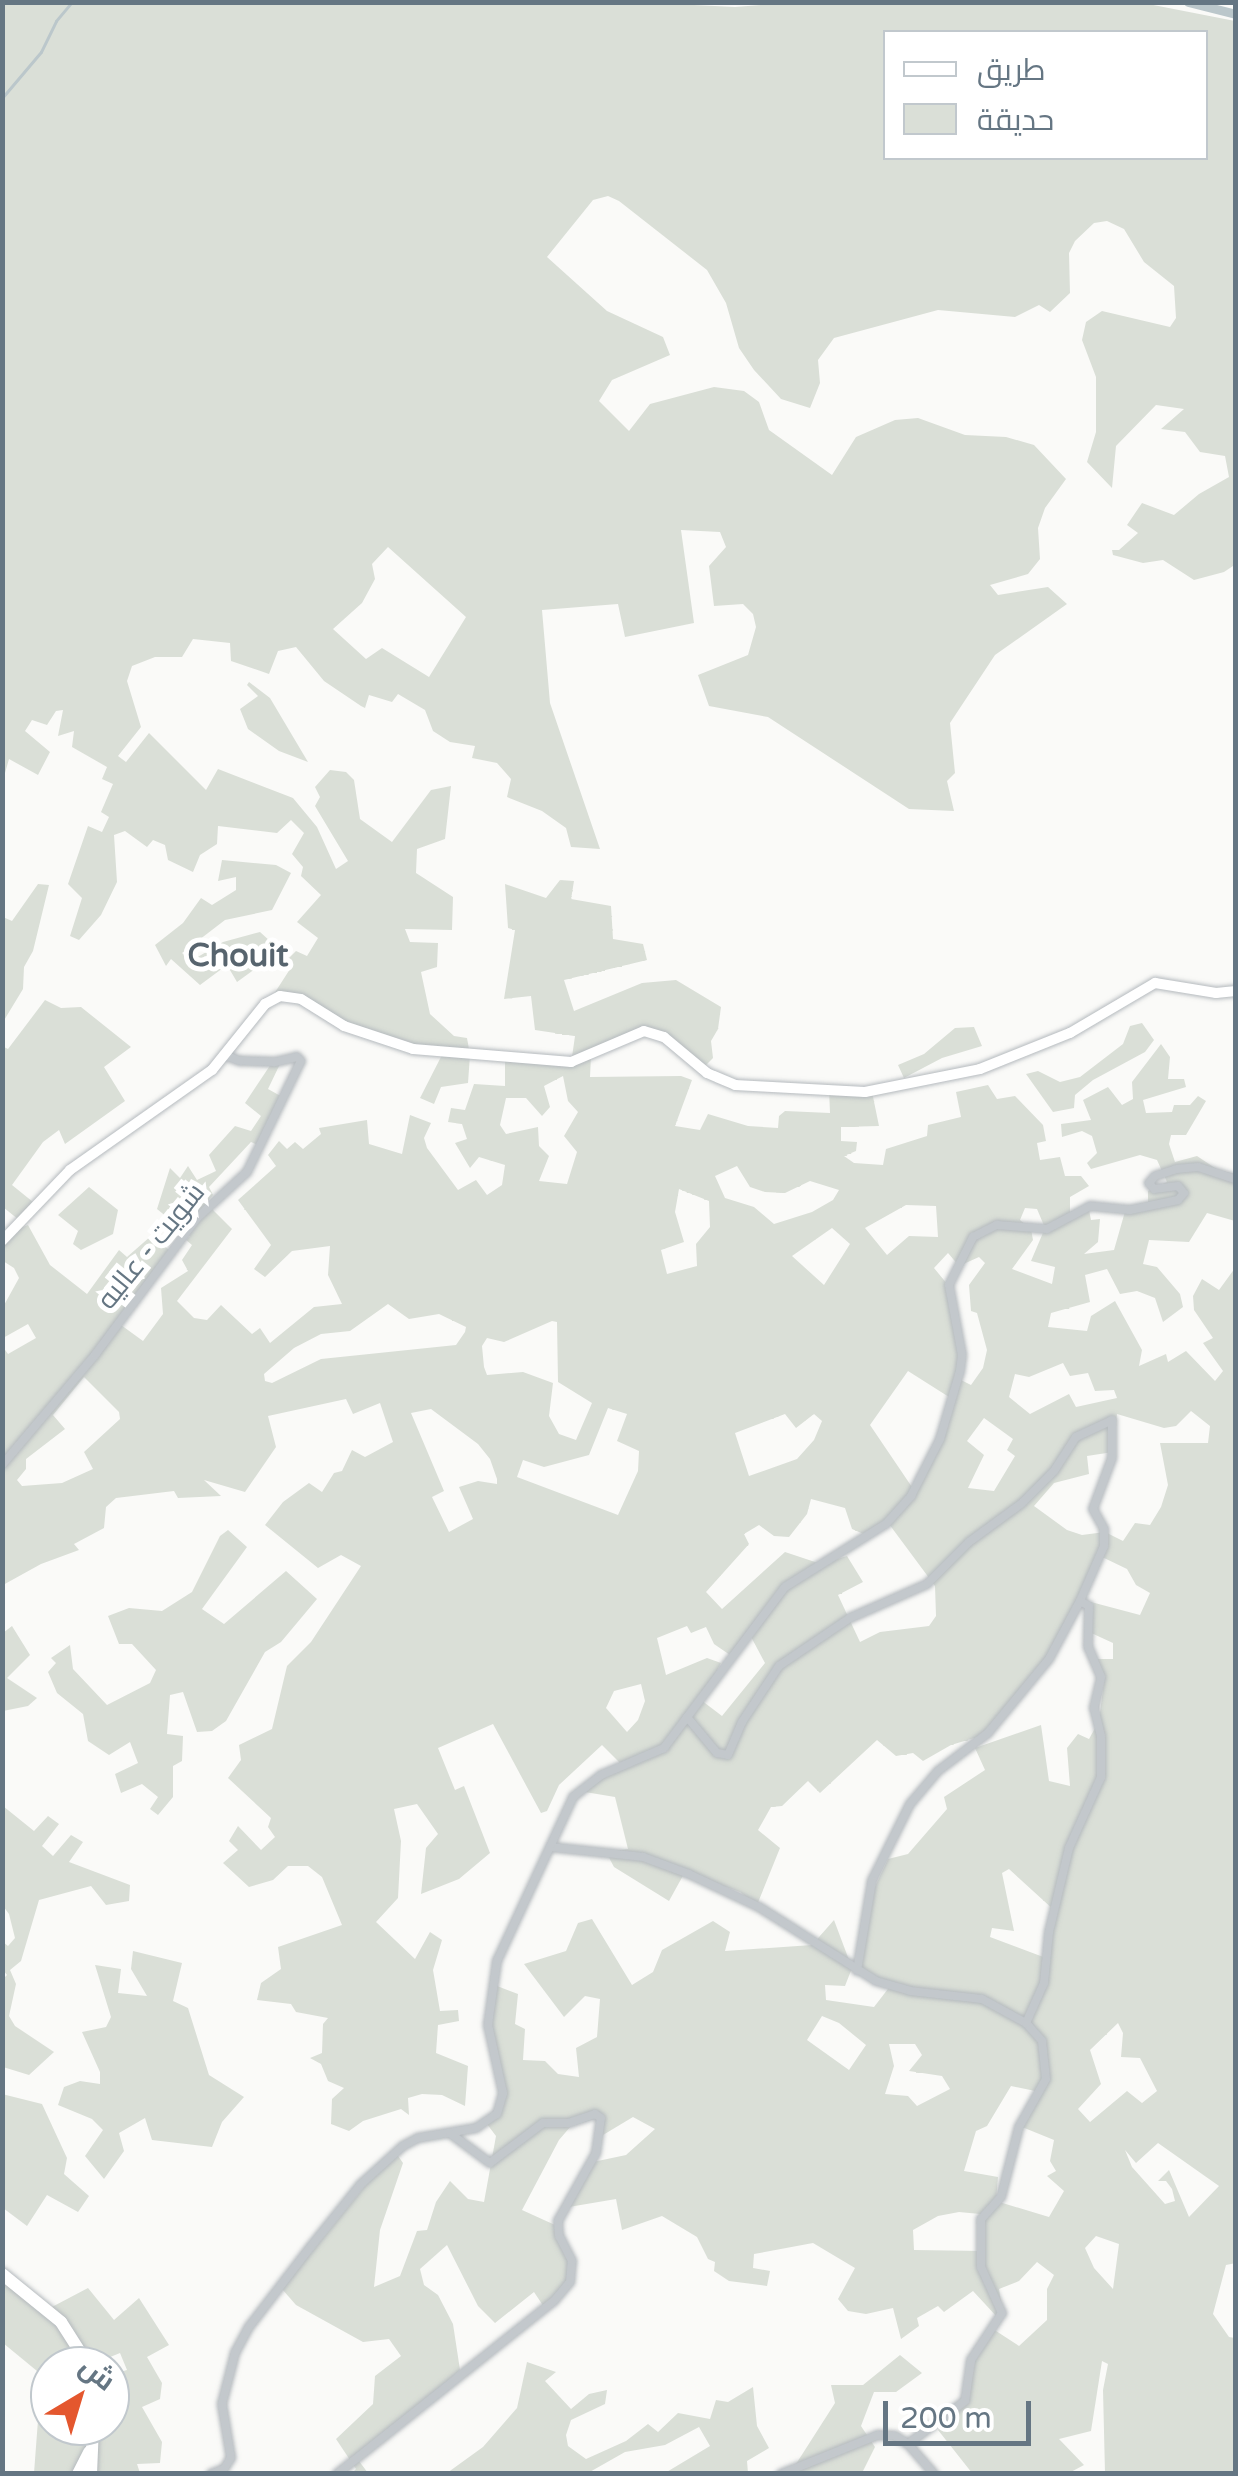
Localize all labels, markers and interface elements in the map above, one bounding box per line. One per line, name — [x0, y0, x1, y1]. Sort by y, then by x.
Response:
legend — [883, 30, 1208, 160]
text: طريق — [977, 52, 1046, 89]
text: حديقة — [977, 102, 1054, 139]
district label: Chouit — [188, 937, 288, 975]
street label: شويت - عاليه — [90, 1176, 212, 1316]
north arrow — [30, 2346, 130, 2446]
text: ش — [73, 2349, 122, 2398]
scale bar — [888, 2381, 1036, 2443]
text: 200 m — [900, 2400, 992, 2437]

